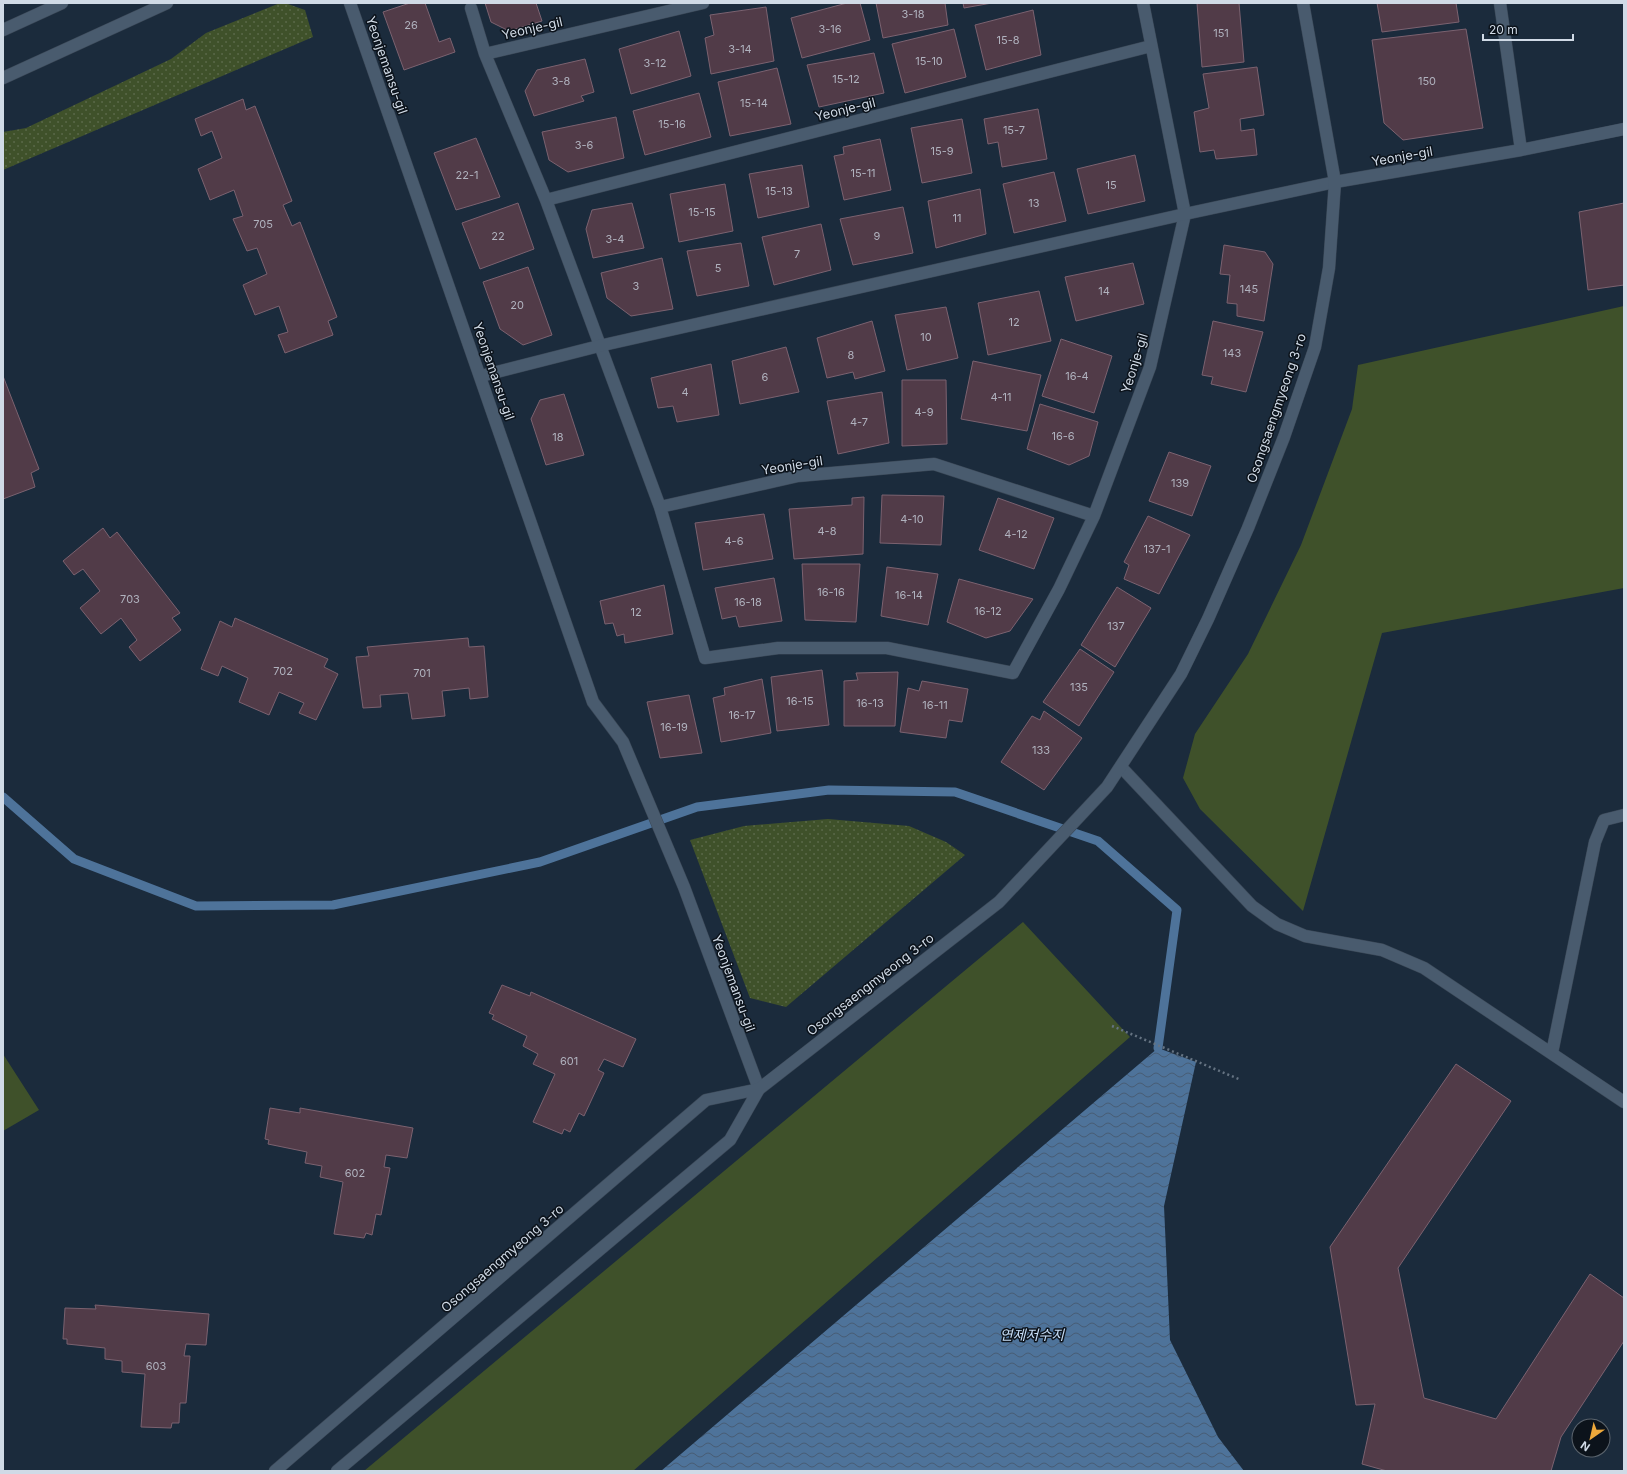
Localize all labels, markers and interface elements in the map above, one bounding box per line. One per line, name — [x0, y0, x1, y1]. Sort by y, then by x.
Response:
house number: 3-18 — [901, 7, 925, 21]
street label: Yeonje-gil — [500, 13, 564, 43]
street label: Yeonjemansu-gil — [363, 14, 411, 116]
scale bar — [1483, 16, 1573, 42]
house number: 26 — [404, 18, 418, 32]
house number: 3-16 — [818, 22, 842, 36]
text: 20 m — [1489, 22, 1518, 37]
house number: 151 — [1213, 26, 1229, 40]
house number: 15-8 — [996, 33, 1020, 47]
house number: 3-14 — [728, 42, 752, 56]
house number: 15-10 — [915, 54, 943, 68]
house number: 3-12 — [643, 56, 667, 70]
house number: 15-12 — [832, 72, 860, 86]
house number: 3-8 — [552, 74, 571, 88]
house number: 150 — [1418, 74, 1436, 88]
street label: Yeonje-gil — [813, 94, 877, 124]
house number: 15-14 — [740, 96, 768, 110]
house number: 15-16 — [658, 117, 686, 131]
house number: 15-7 — [1003, 123, 1025, 137]
house number: 3-6 — [575, 138, 594, 152]
street label: Yeonje-gil — [1370, 143, 1434, 169]
house number: 15-9 — [930, 144, 954, 158]
house number: 15-11 — [850, 166, 876, 180]
house number: 22-1 — [456, 168, 478, 182]
house number: 15 — [1105, 178, 1117, 192]
house number: 15-13 — [765, 184, 793, 198]
house number: 13 — [1028, 196, 1040, 210]
house number: 15-15 — [688, 205, 716, 219]
house number: 11 — [953, 211, 961, 225]
house number: 705 — [253, 217, 273, 231]
house number: 22 — [491, 229, 505, 243]
house number: 9 — [874, 229, 881, 243]
house number: 3-4 — [606, 232, 624, 246]
house number: 7 — [794, 247, 800, 261]
house number: 5 — [715, 261, 722, 275]
house number: 3 — [633, 279, 640, 293]
house number: 145 — [1240, 282, 1258, 296]
house number: 14 — [1098, 284, 1110, 298]
house number: 20 — [510, 298, 524, 312]
house number: 12 — [1008, 315, 1020, 329]
street label: Yeonjemansu-gil — [470, 320, 518, 422]
house number: 10 — [920, 330, 932, 344]
street label: Yeonje-gil — [1117, 331, 1151, 395]
street label: Osongsaengmyeong 3-ro — [1243, 331, 1309, 485]
house number: 143 — [1223, 346, 1241, 360]
house number: 8 — [848, 348, 855, 362]
house number: 16-4 — [1065, 369, 1089, 383]
house number: 6 — [762, 370, 769, 384]
house number: 4 — [681, 385, 689, 399]
house number: 4-11 — [990, 390, 1012, 404]
house number: 4-9 — [915, 405, 934, 419]
house number: 4-7 — [850, 415, 868, 429]
house number: 16-6 — [1051, 429, 1075, 443]
house number: 18 — [552, 430, 564, 444]
street label: Yeonje-gil — [760, 452, 824, 478]
house number: 139 — [1171, 476, 1189, 490]
house number: 4-10 — [900, 512, 924, 526]
house number: 4-8 — [818, 524, 837, 538]
house number: 4-12 — [1004, 527, 1028, 541]
house number: 4-6 — [725, 534, 744, 548]
house number: 137-1 — [1143, 542, 1171, 556]
house number: 16-16 — [817, 585, 845, 599]
house number: 16-14 — [895, 588, 923, 602]
house number: 703 — [120, 592, 140, 606]
house number: 16-18 — [734, 595, 762, 609]
house number: 16-12 — [974, 604, 1002, 618]
house number: 12 — [630, 605, 642, 619]
house number: 137 — [1107, 619, 1125, 633]
house number: 702 — [273, 664, 293, 678]
house number: 701 — [413, 666, 431, 680]
house number: 135 — [1070, 680, 1088, 694]
house number: 16-15 — [786, 694, 814, 708]
house number: 16-13 — [856, 696, 884, 710]
house number: 16-11 — [922, 698, 948, 712]
house number: 16-17 — [728, 708, 756, 722]
house number: 16-19 — [660, 720, 688, 734]
house number: 133 — [1032, 743, 1050, 757]
street label: Osongsaengmyeong 3-ro — [803, 929, 937, 1039]
street label: Yeonjemansu-gil — [709, 932, 759, 1034]
house number: 601 — [560, 1054, 578, 1068]
house number: 602 — [345, 1166, 365, 1180]
street label: Osongsaengmyeong 3-ro — [437, 1200, 567, 1316]
water label: 연제저수지 — [1000, 1326, 1065, 1343]
house number: 603 — [146, 1359, 166, 1373]
north arrow — [1571, 1418, 1611, 1458]
text: N — [1578, 1438, 1593, 1454]

